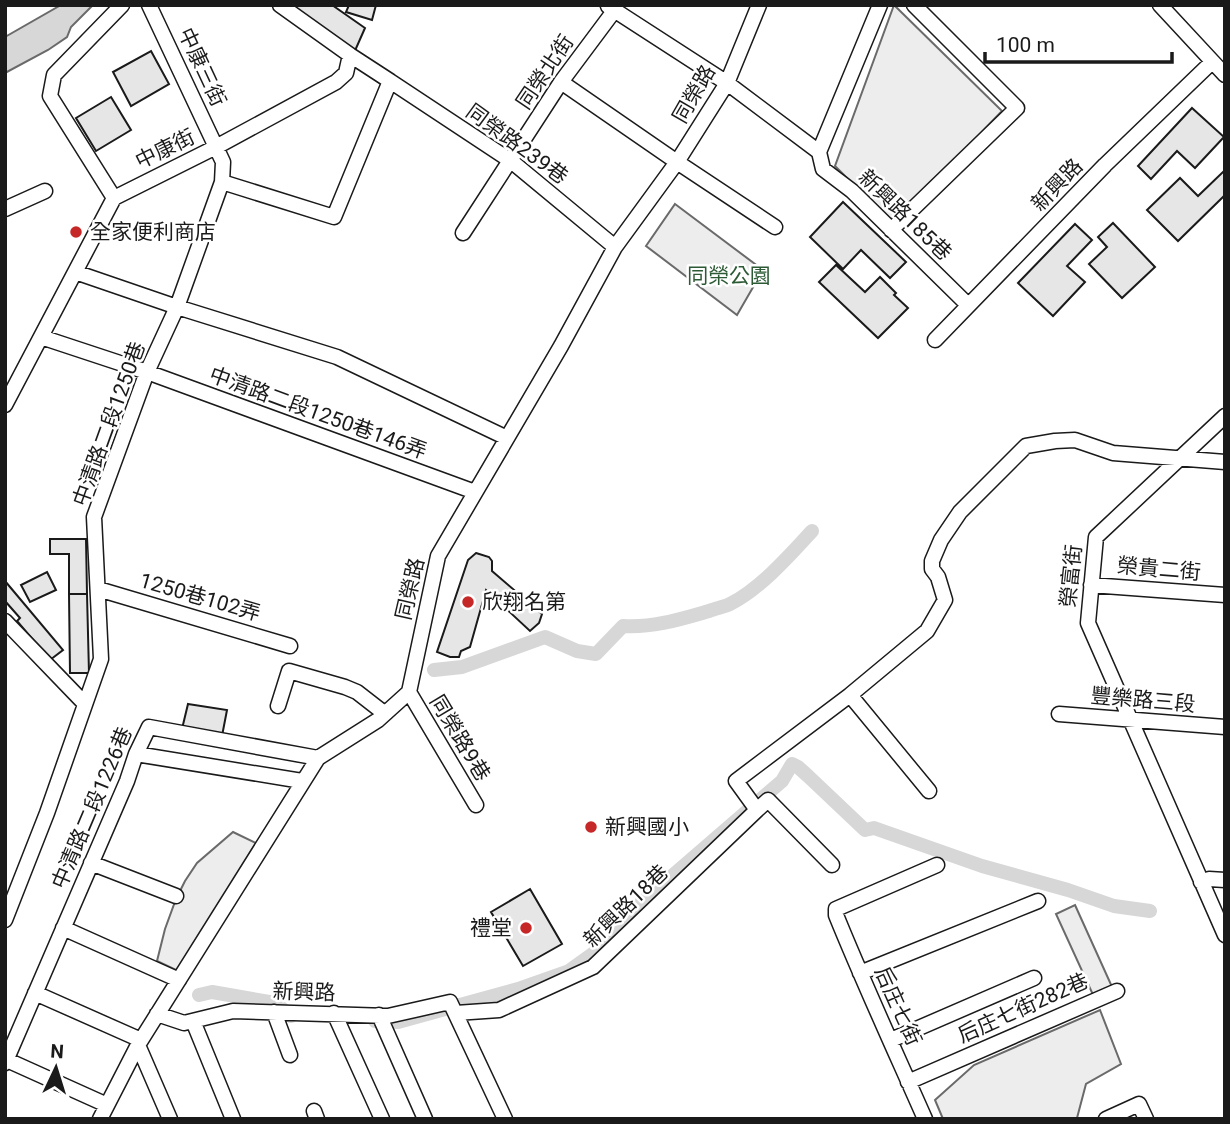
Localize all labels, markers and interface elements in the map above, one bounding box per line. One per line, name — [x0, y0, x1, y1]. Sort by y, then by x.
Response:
scale bar — [985, 21, 1172, 65]
street label: 中康三街 — [173, 24, 231, 110]
street label: 同榮北街 — [512, 30, 578, 114]
text: 100 m — [996, 33, 1055, 57]
street label: 同榮路 — [668, 61, 720, 127]
street label: 同榮路239巷 — [462, 99, 572, 189]
street label: 中康街 — [131, 124, 199, 174]
street label: 新興路 — [1026, 154, 1088, 216]
street label: 新興路185巷 — [854, 165, 956, 265]
place label: 全家便利商店 — [90, 220, 216, 244]
marker: 全家便利商店 — [68, 224, 84, 240]
park label: 同榮公園 — [687, 264, 771, 288]
street label: 中清路二段1250巷 — [68, 339, 150, 509]
street label: 中清路二段1250巷146弄 — [206, 362, 430, 464]
street label: 榮富街 — [1056, 543, 1086, 609]
street label: 榮貴二街 — [1116, 553, 1202, 585]
street label: 同榮路 — [391, 556, 429, 622]
street label: 1250巷102弄 — [137, 568, 263, 626]
place label: 欣翔名第 — [482, 590, 566, 614]
marker: 欣翔名第 — [460, 594, 476, 610]
street label: 豐樂路三段 — [1090, 683, 1196, 717]
street label: 同榮路9巷 — [425, 691, 495, 785]
street label: 中清路二段1226巷 — [47, 724, 137, 892]
place label: 新興國小 — [605, 815, 689, 839]
marker: 新興國小 — [583, 819, 599, 835]
street label: 新興路18巷 — [579, 860, 673, 952]
place label: 禮堂 — [470, 916, 512, 940]
marker: 禮堂 — [518, 920, 534, 936]
street label: 后庄七街 — [870, 963, 926, 1049]
street label: 后庄七街282巷 — [954, 968, 1092, 1048]
street label: 新興路 — [272, 979, 336, 1005]
north arrow — [21, 1033, 91, 1103]
text: N — [50, 1040, 65, 1063]

